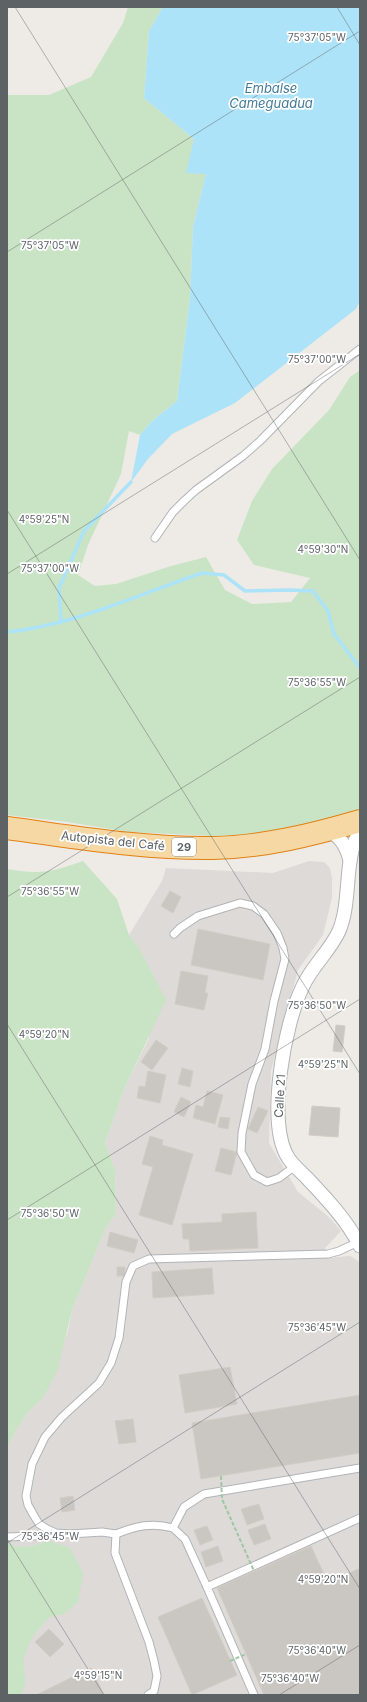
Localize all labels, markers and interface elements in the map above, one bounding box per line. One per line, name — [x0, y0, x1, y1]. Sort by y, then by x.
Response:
text: 75°37'05"W — [288, 31, 346, 43]
water label: Embalse Cameguadua — [229, 80, 313, 111]
text: 75°37'05"W — [21, 239, 79, 251]
text: 75°37'00"W — [288, 353, 346, 365]
text: 4°59'25"N — [19, 513, 69, 525]
text: 4°59'30"N — [298, 543, 348, 555]
text: 75°37'00"W — [21, 562, 79, 574]
text: 75°36'55"W — [288, 676, 346, 688]
street label: Autopista del Café — [60, 828, 166, 853]
road number: 29 — [172, 838, 196, 856]
text: 75°36'55"W — [21, 885, 79, 897]
text: 75°36'50"W — [288, 999, 346, 1011]
text: 4°59'20"N — [19, 1028, 69, 1040]
text: 4°59'25"N — [298, 1058, 348, 1070]
street label: Calle 21 — [271, 1074, 288, 1118]
text: 75°36'50"W — [21, 1207, 79, 1219]
text: 75°36'45"W — [288, 1321, 346, 1333]
text: 75°36'45"W — [21, 1530, 79, 1542]
text: 4°59'20"N — [298, 1573, 348, 1585]
text: 75°36'40"W — [288, 1644, 346, 1656]
text: 4°59'15"N — [74, 1669, 122, 1681]
text: 75°36'40"W — [261, 1672, 319, 1684]

